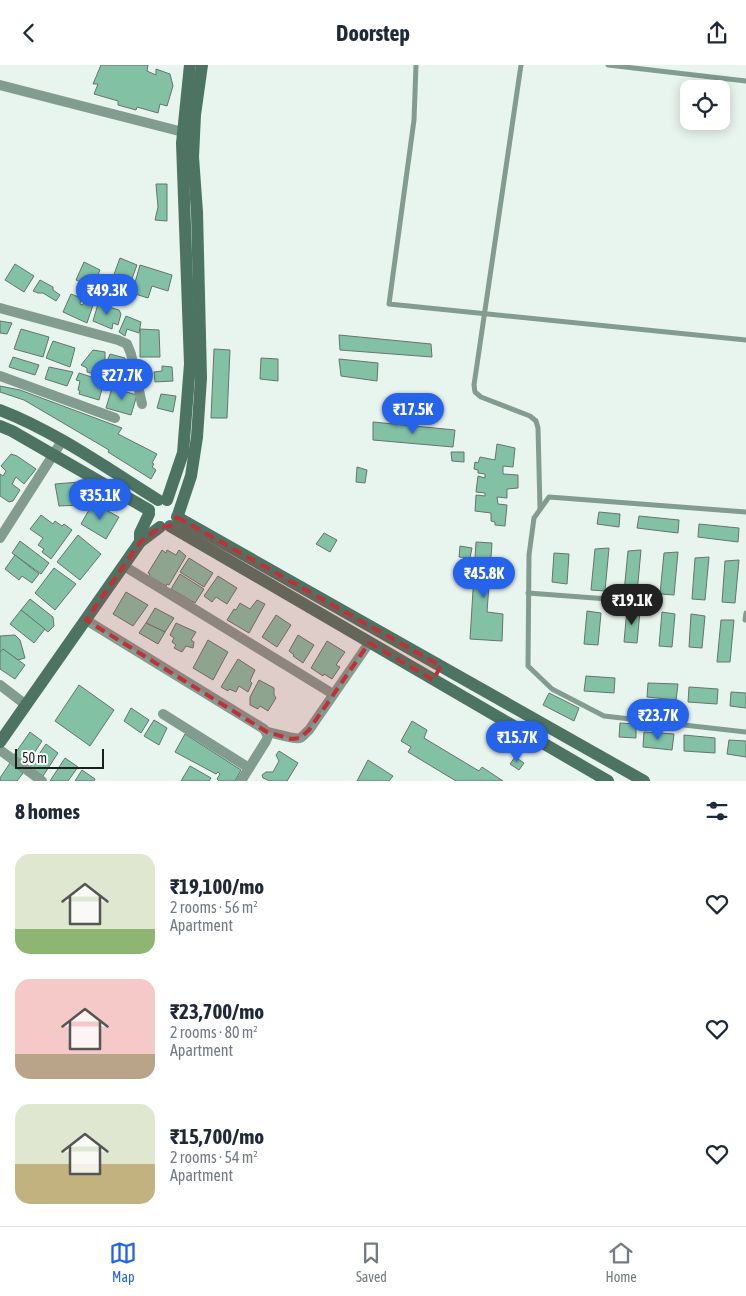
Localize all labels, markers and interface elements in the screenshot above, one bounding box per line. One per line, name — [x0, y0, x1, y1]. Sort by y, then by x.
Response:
icon: back — [15, 19, 43, 47]
icon: share — [703, 19, 731, 47]
text: Doorstep — [336, 20, 410, 46]
map controls — [680, 80, 730, 130]
button: locate — [680, 80, 730, 130]
pin: ₹49.3K — [66, 273, 148, 316]
text: ₹49.3K — [87, 281, 127, 299]
pin: ₹27.7K — [81, 359, 163, 401]
text: ₹27.7K — [102, 366, 142, 384]
pin: ₹17.5K — [372, 393, 454, 435]
text: ₹17.5K — [393, 400, 433, 418]
pin: ₹35.1K — [59, 479, 141, 521]
text: ₹35.1K — [80, 486, 120, 504]
pin: ₹45.8K — [443, 557, 525, 599]
text: ₹45.8K — [464, 564, 504, 582]
pin: ₹19.1K — [591, 583, 673, 626]
text: ₹19.1K — [612, 591, 652, 609]
pin: ₹23.7K — [617, 699, 699, 741]
text: ₹23.7K — [638, 706, 678, 724]
pin: ₹15.7K — [476, 721, 558, 763]
text: ₹15.7K — [497, 728, 537, 746]
scale bar — [15, 746, 104, 769]
text: 50 m — [22, 750, 47, 766]
icon: filters — [703, 797, 731, 825]
text: 8 homes — [15, 799, 80, 823]
icon: home — [55, 874, 115, 934]
text: ₹19,100/mo — [170, 874, 264, 898]
icon: heart — [703, 890, 731, 918]
text: 2 rooms · 56 m² — [170, 898, 258, 916]
text: Apartment — [170, 916, 233, 934]
icon: home — [55, 999, 115, 1059]
text: ₹23,700/mo — [170, 999, 264, 1023]
icon: heart — [703, 1015, 731, 1043]
text: 2 rooms · 80 m² — [170, 1023, 258, 1041]
text: Apartment — [170, 1041, 233, 1059]
icon: home — [55, 1124, 115, 1184]
text: ₹15,700/mo — [170, 1124, 264, 1148]
icon: heart — [703, 1140, 731, 1168]
text: 2 rooms · 54 m² — [170, 1148, 258, 1166]
text: Apartment — [170, 1166, 233, 1184]
tab: Map — [109, 1239, 137, 1285]
tab: Saved — [356, 1239, 387, 1285]
tab: Home — [606, 1239, 637, 1285]

